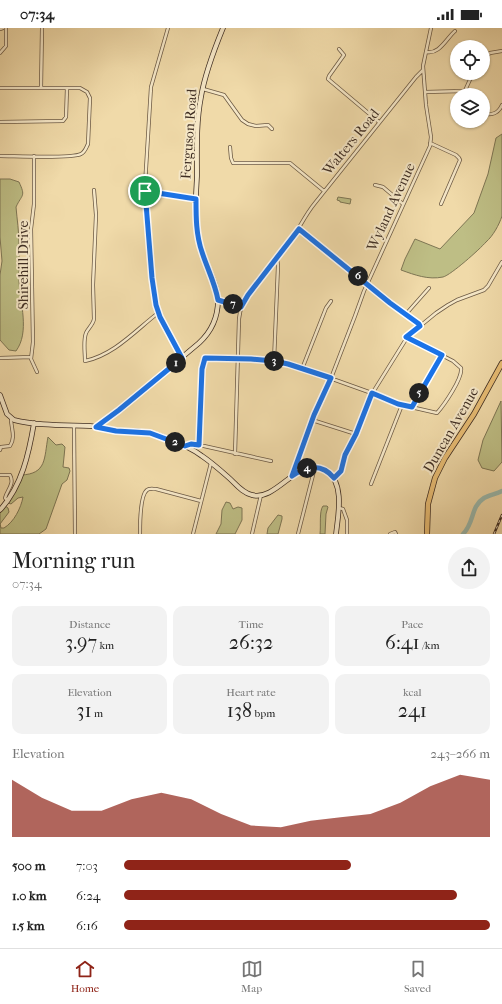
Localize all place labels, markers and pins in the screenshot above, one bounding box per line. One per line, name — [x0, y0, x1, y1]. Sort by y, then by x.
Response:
pin — [128, 174, 162, 208]
pin: 6 — [348, 266, 368, 286]
pin: 7 — [223, 294, 243, 314]
pin: 3 — [264, 351, 284, 371]
pin: 1 — [166, 353, 186, 373]
pin: 5 — [409, 383, 429, 403]
pin: 2 — [165, 432, 185, 452]
pin: 4 — [297, 458, 317, 478]

